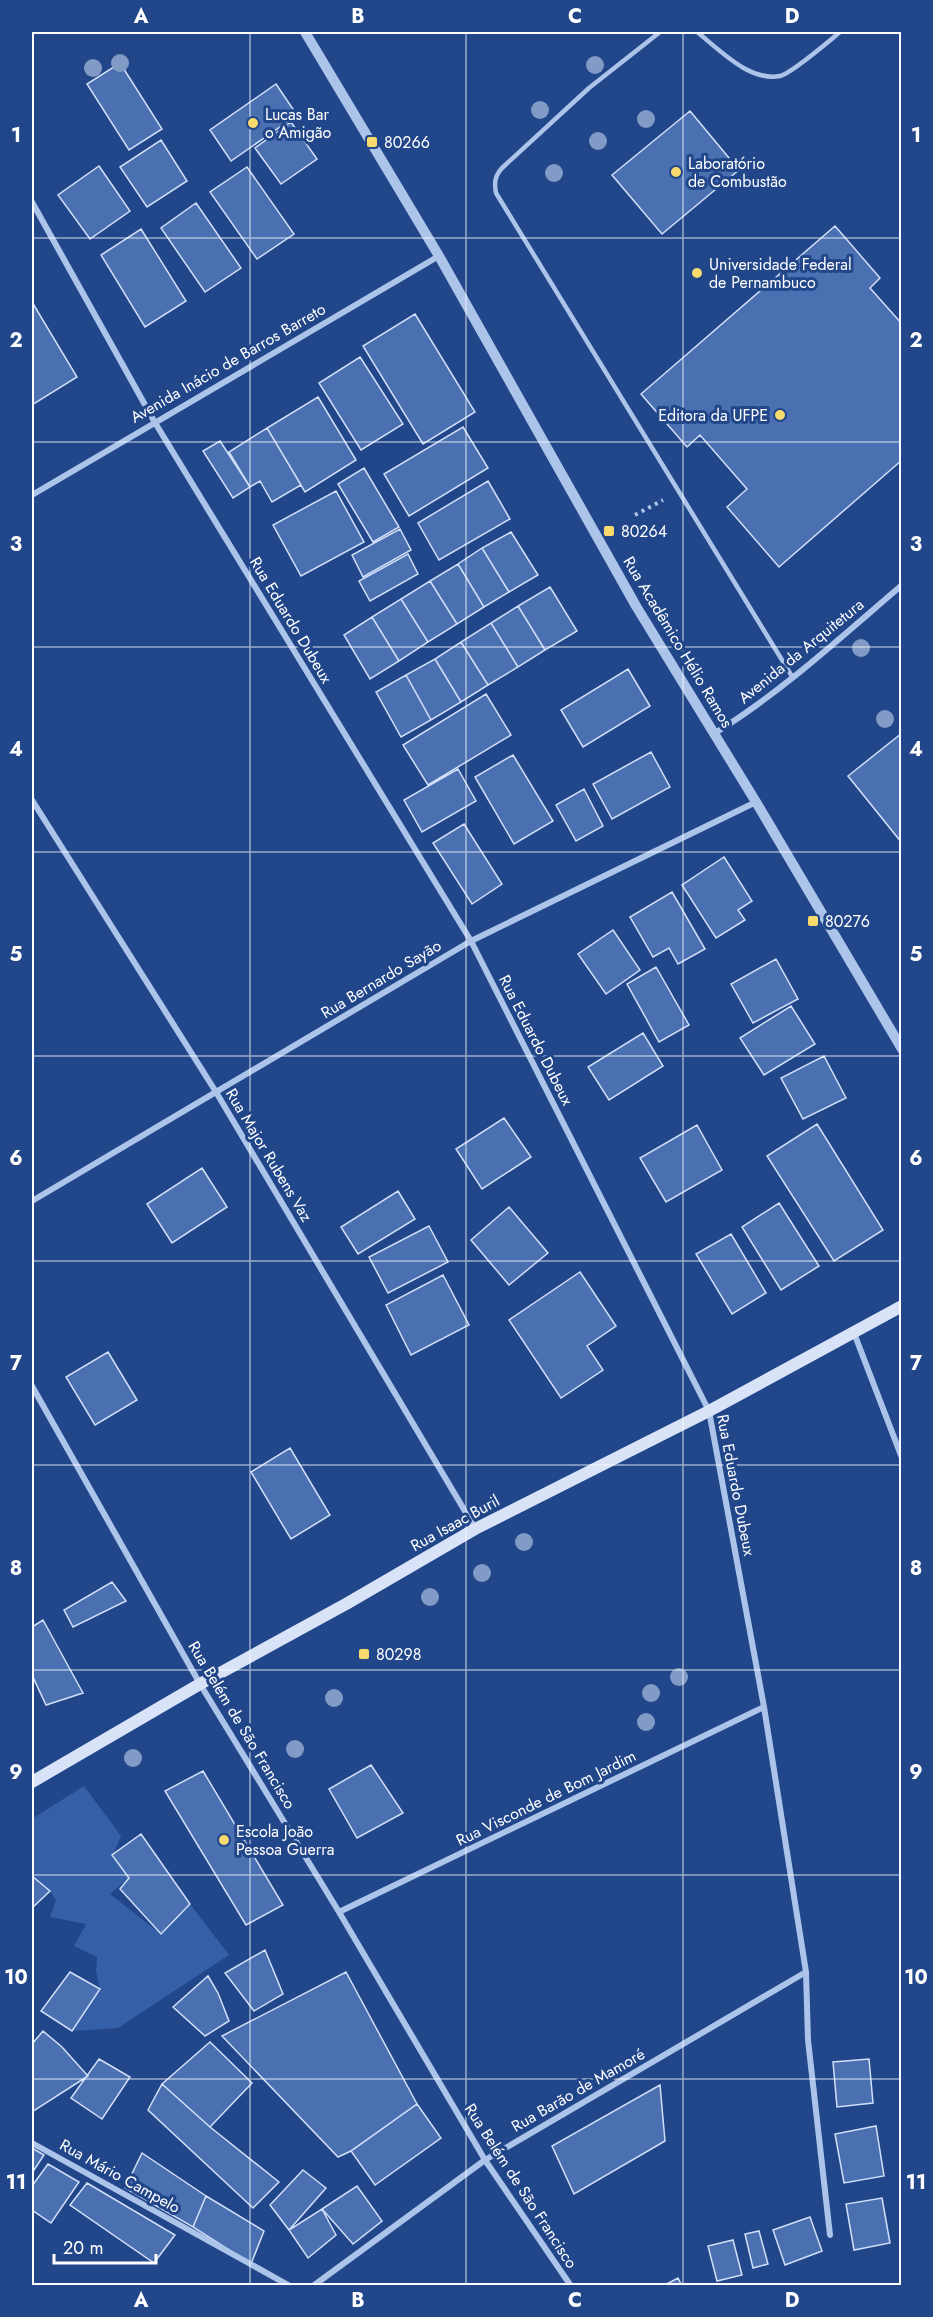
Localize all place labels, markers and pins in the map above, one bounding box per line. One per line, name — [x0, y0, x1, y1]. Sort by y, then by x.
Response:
place label: Lucas Bar o Amigão — [265, 103, 332, 144]
marker: Lucas Bar o Amigão — [246, 116, 260, 130]
place label: 80266 — [384, 131, 430, 154]
marker: 80266 — [365, 135, 379, 149]
place label: Laboratório de Combustão — [688, 152, 787, 193]
marker: Laboratório de Combustão — [669, 165, 683, 179]
place label: Universidade Federal de Pernambuco — [709, 253, 852, 294]
marker: Universidade Federal de Pernambuco — [690, 266, 704, 280]
place label: Editora da UFPE — [658, 404, 768, 427]
marker: Editora da UFPE — [773, 408, 787, 422]
place label: 80264 — [621, 520, 667, 543]
marker: 80264 — [602, 524, 616, 538]
place label: 80276 — [825, 910, 870, 933]
marker: 80276 — [806, 914, 820, 928]
place label: 80298 — [376, 1643, 421, 1666]
marker: 80298 — [357, 1647, 371, 1661]
place label: Escola João Pessoa Guerra — [236, 1820, 334, 1861]
marker: Escola João Pessoa Guerra — [217, 1833, 231, 1847]

